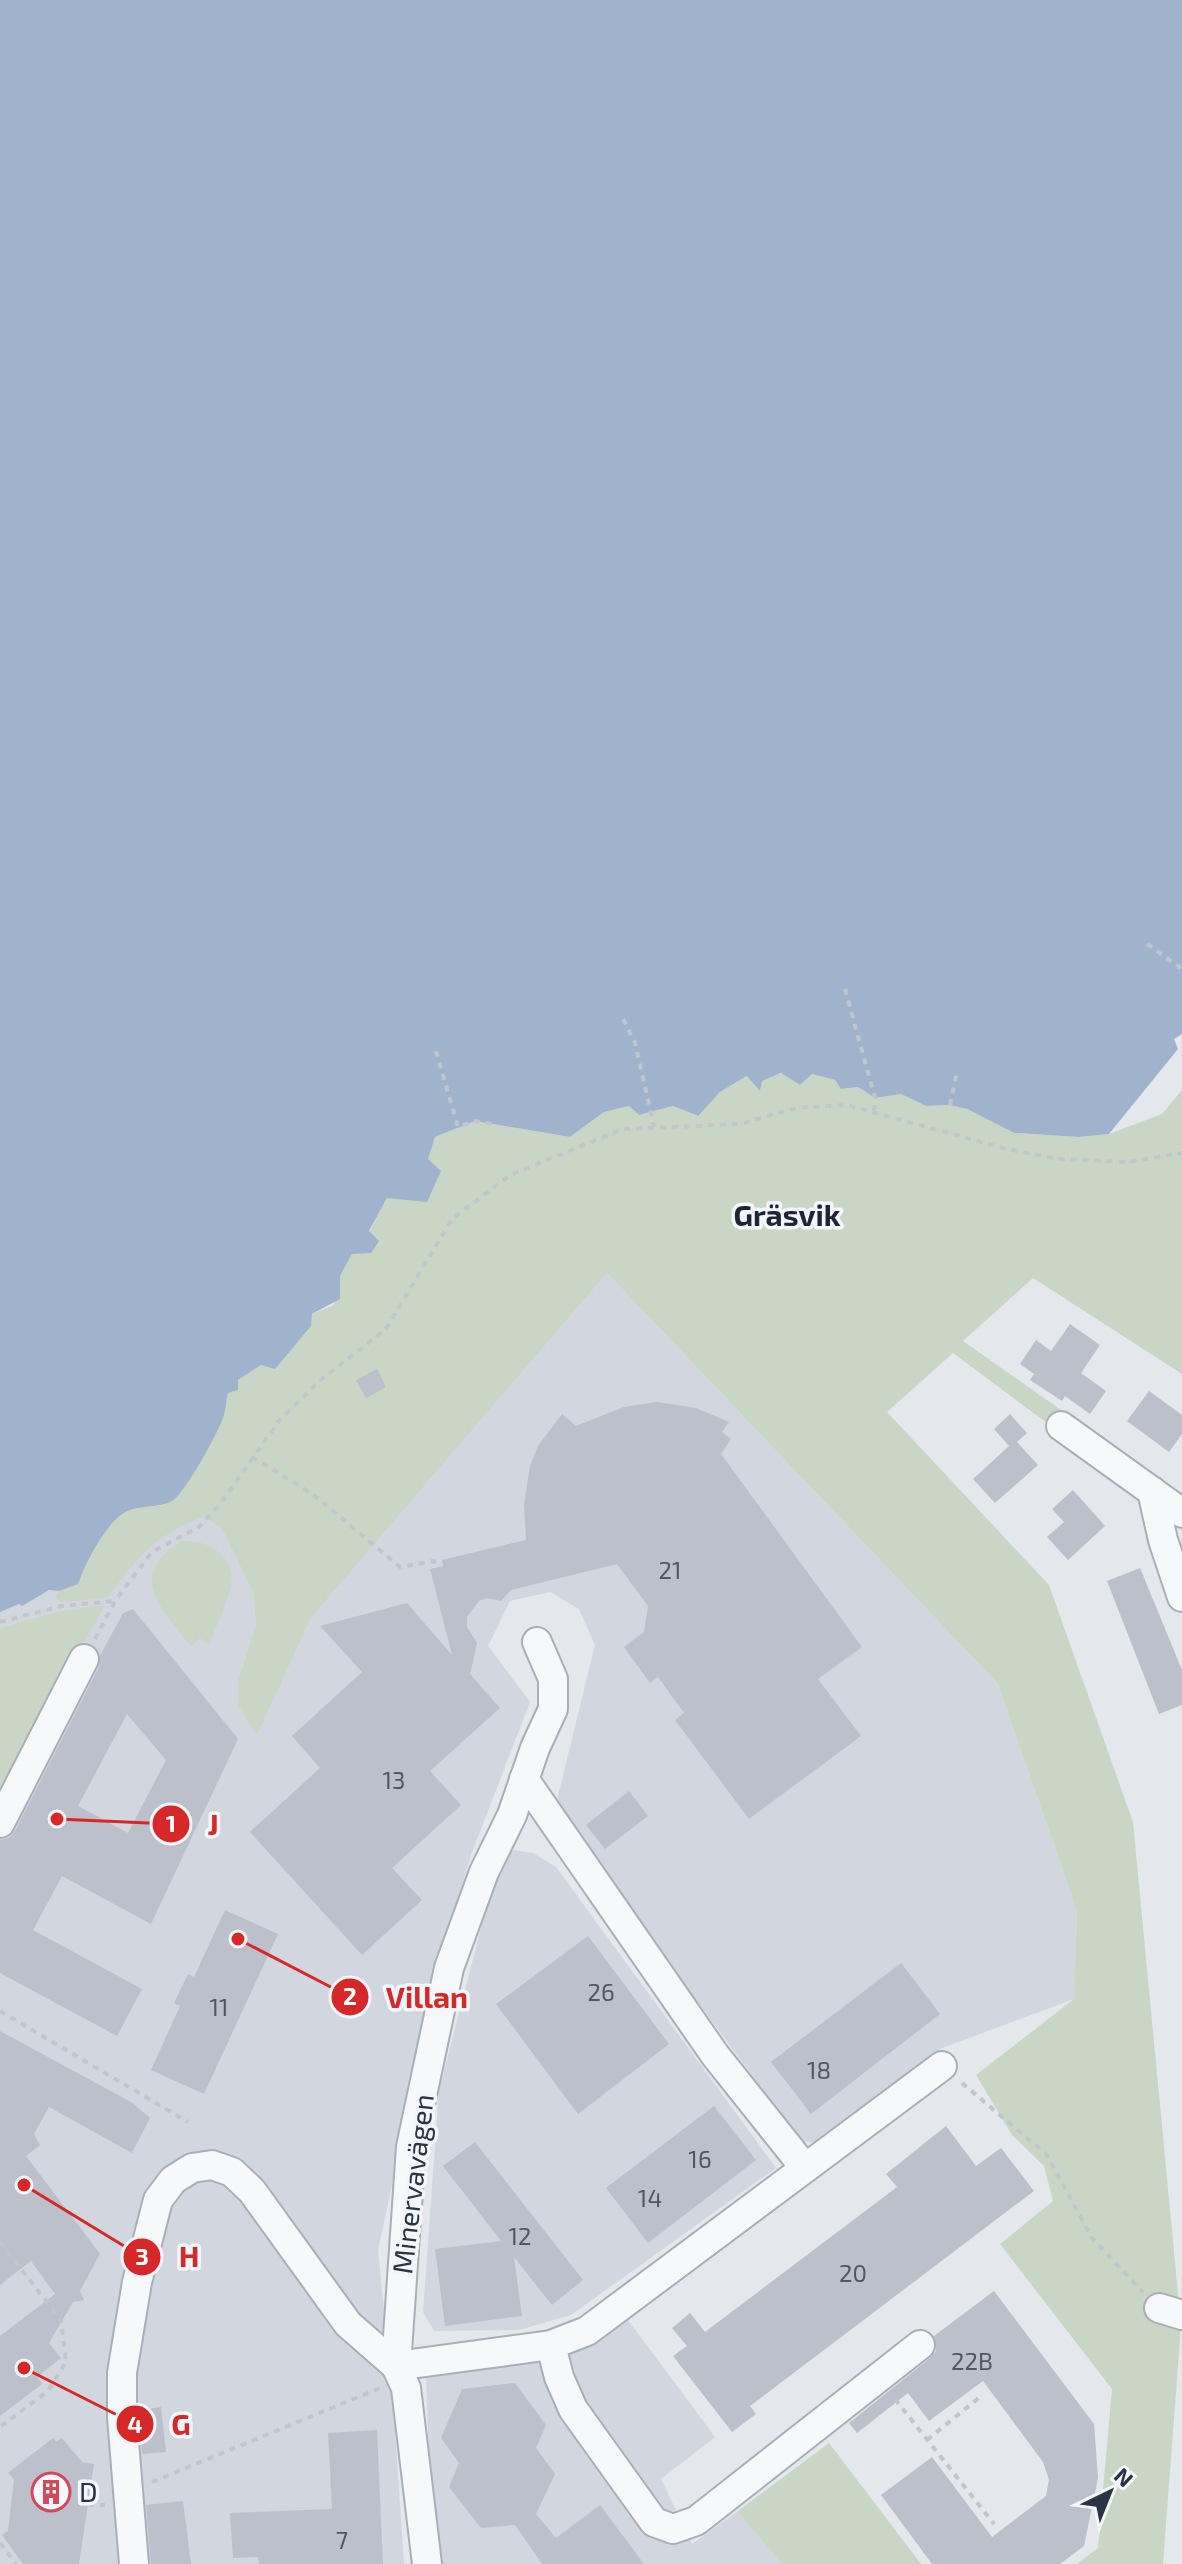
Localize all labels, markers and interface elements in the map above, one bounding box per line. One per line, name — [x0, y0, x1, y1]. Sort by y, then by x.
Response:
district label: Gräsvik — [733, 1196, 841, 1232]
house number: 21 — [658, 1555, 682, 1584]
house number: 13 — [383, 1765, 405, 1794]
callout: J — [151, 1797, 234, 1851]
text: J — [207, 1805, 219, 1841]
text: 1 — [166, 1808, 176, 1837]
callout: Villan — [330, 1970, 484, 2024]
house number: 26 — [587, 1977, 615, 2006]
text: Villan — [386, 1978, 468, 2014]
text: 2 — [343, 1981, 357, 2010]
house number: 11 — [209, 1992, 229, 2021]
house number: 18 — [807, 2055, 831, 2084]
street label: Minervavägen — [384, 2092, 440, 2276]
house number: 16 — [688, 2144, 712, 2173]
house number: 14 — [638, 2183, 662, 2212]
house number: 12 — [508, 2221, 532, 2250]
callout: H — [122, 2230, 215, 2284]
text: H — [179, 2237, 199, 2273]
text: 3 — [135, 2241, 149, 2270]
house number: 20 — [839, 2258, 867, 2287]
house number: 22B — [951, 2346, 993, 2375]
callout: G — [115, 2397, 207, 2451]
text: G — [171, 2405, 191, 2441]
text: 4 — [127, 2409, 143, 2438]
north arrow — [1070, 2452, 1150, 2532]
text: N — [1110, 2462, 1139, 2492]
building icon: D — [30, 2471, 72, 2513]
place label: D — [79, 2474, 98, 2508]
house number: 7 — [336, 2525, 348, 2554]

